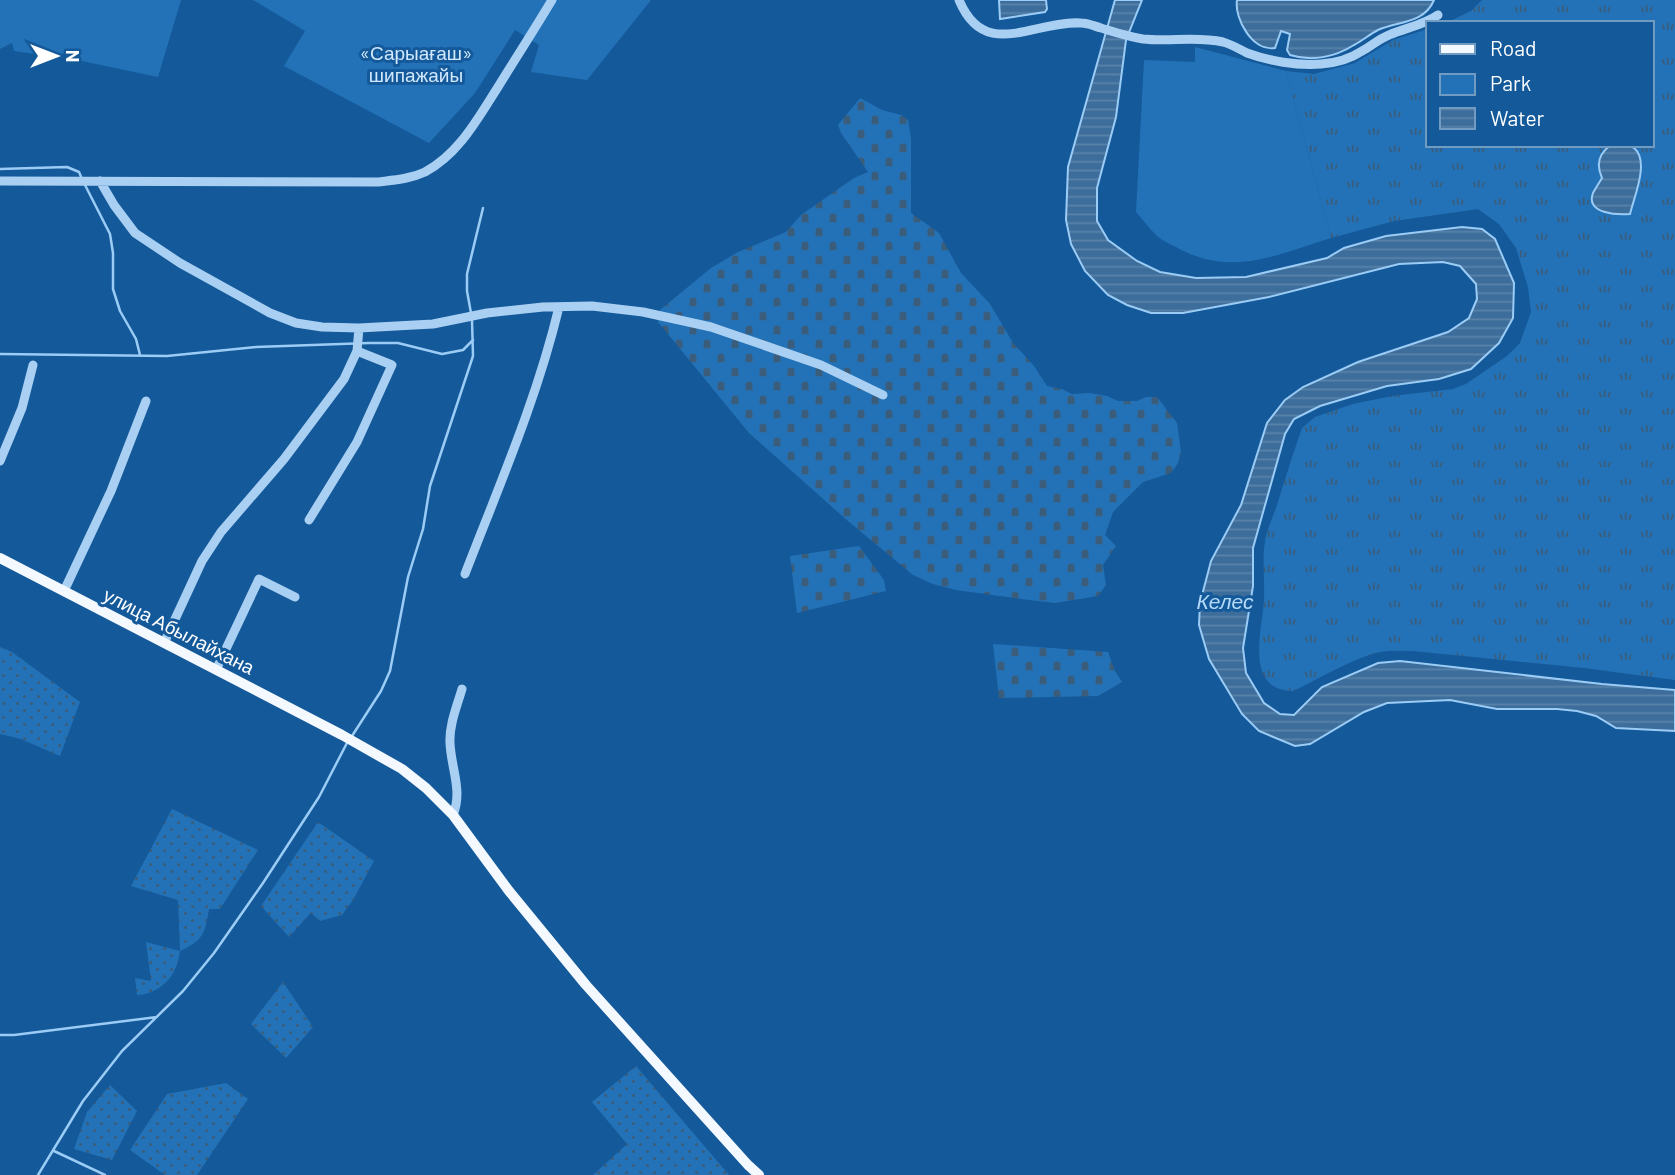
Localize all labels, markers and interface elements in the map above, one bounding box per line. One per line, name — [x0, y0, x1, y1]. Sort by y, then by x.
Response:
north arrow — [21, 21, 91, 91]
legend — [1426, 21, 1654, 147]
text: Road — [1490, 35, 1536, 60]
park label: «Сарыағаш» шипажайы — [360, 41, 472, 86]
text: N — [62, 50, 85, 62]
text: Park — [1490, 70, 1531, 95]
text: Water — [1490, 105, 1545, 130]
street label: улица Абылайхана — [100, 583, 259, 679]
water label: Келес — [1196, 588, 1254, 613]

